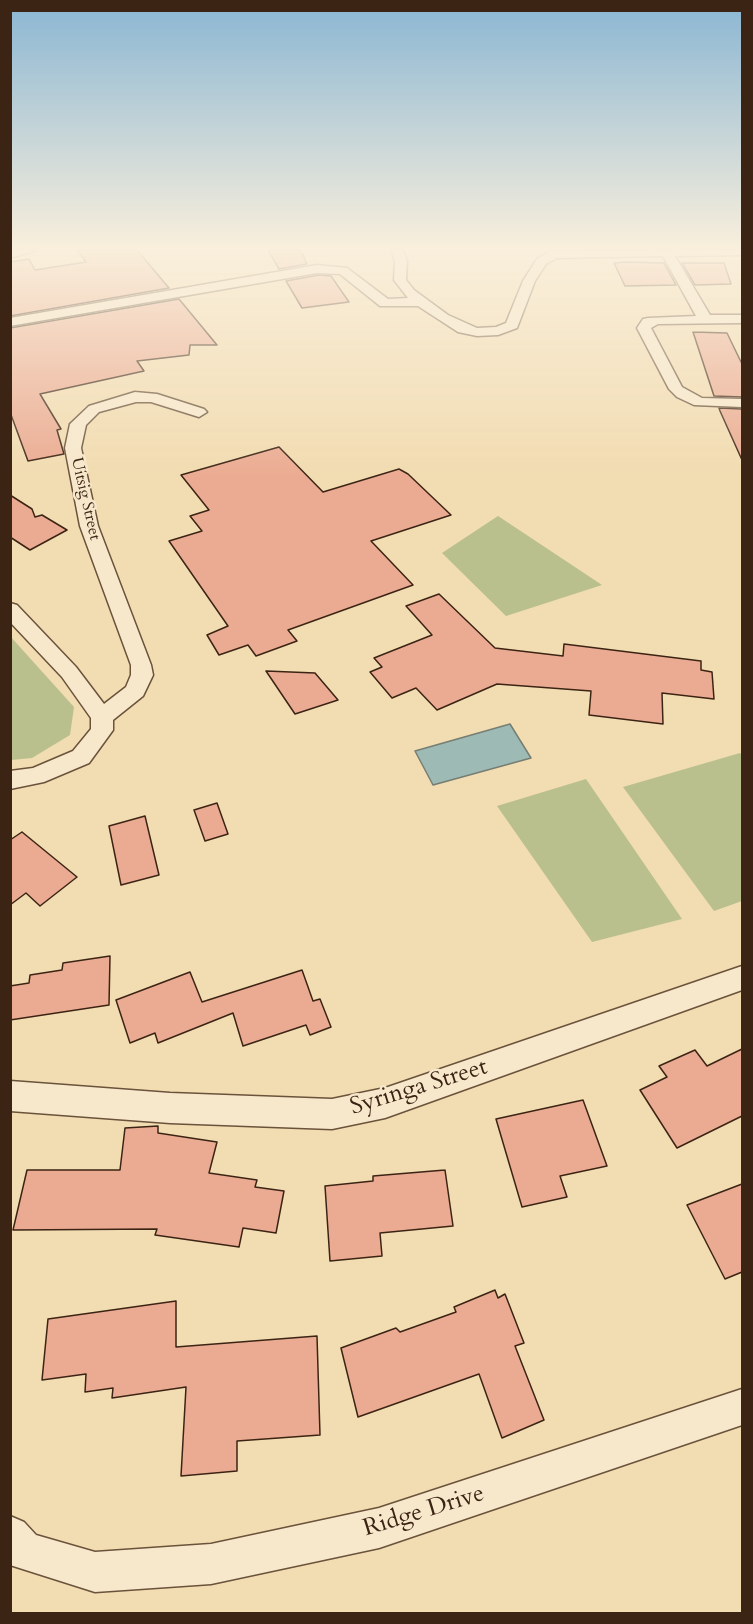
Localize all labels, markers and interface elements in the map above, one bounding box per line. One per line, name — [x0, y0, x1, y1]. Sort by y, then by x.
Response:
street label: Uitsig Street — [66, 456, 104, 542]
street label: Syringa Street — [347, 1053, 491, 1123]
street label: Ridge Drive — [360, 1480, 488, 1544]

